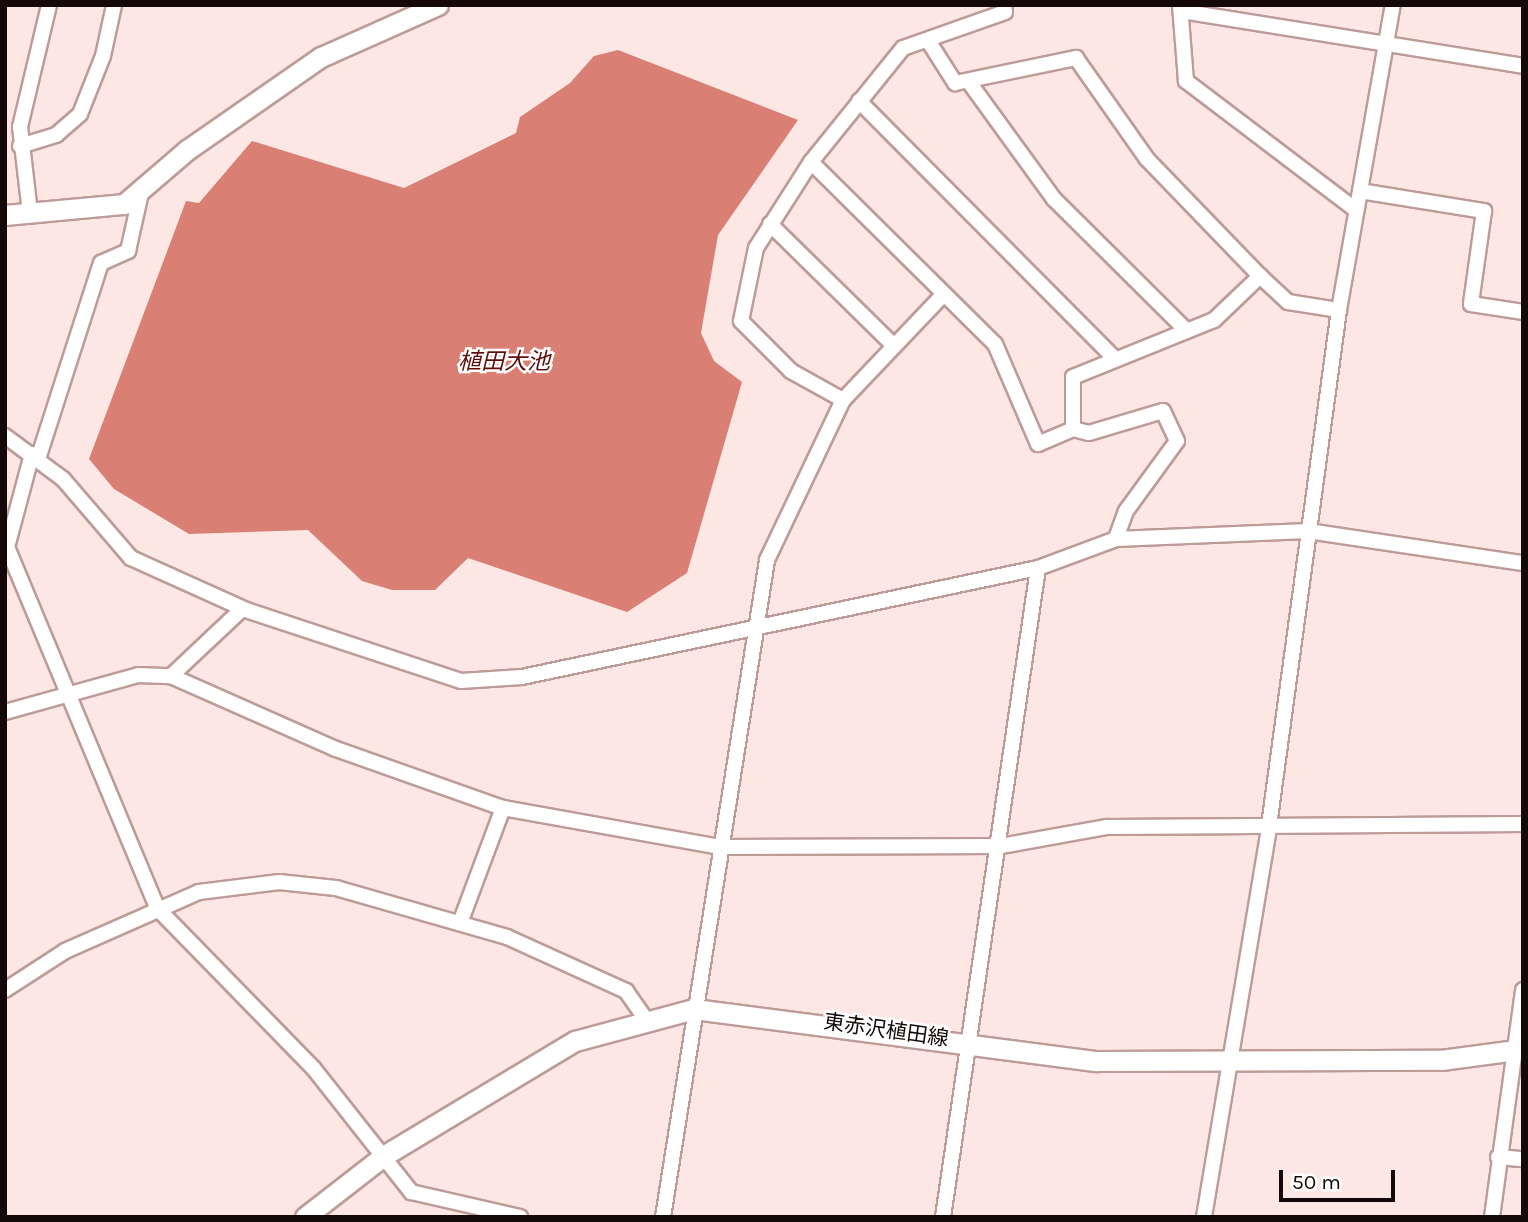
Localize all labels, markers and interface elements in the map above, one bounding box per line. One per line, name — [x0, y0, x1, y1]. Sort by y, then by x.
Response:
water label: 植田大池 — [458, 348, 550, 376]
street label: 東赤沢植田線 — [822, 1009, 950, 1051]
scale bar — [1283, 1156, 1398, 1200]
text: 50 m — [1292, 1170, 1341, 1194]

